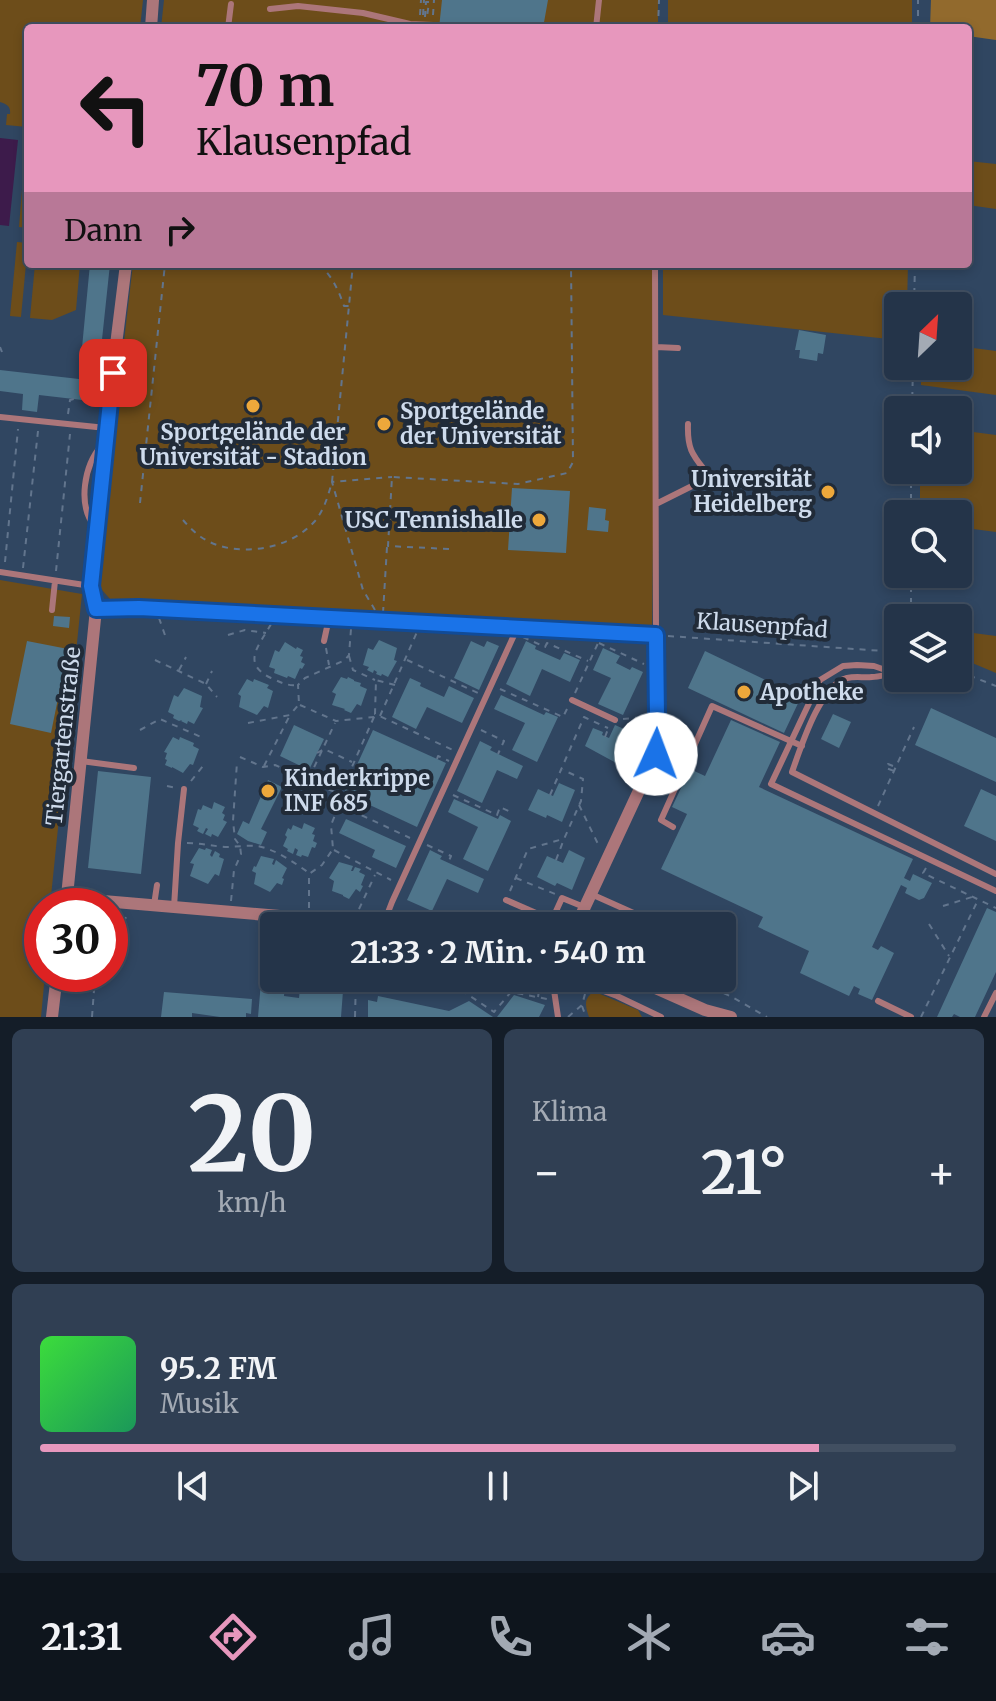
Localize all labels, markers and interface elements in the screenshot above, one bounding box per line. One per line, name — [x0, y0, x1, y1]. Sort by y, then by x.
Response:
text: 70 m — [196, 51, 334, 121]
icon: left — [64, 56, 168, 160]
text: Klausenpfad — [196, 120, 412, 165]
icon: right — [158, 208, 202, 252]
text: Dann — [64, 211, 142, 249]
north arrow — [884, 292, 972, 380]
map controls — [884, 292, 972, 692]
pin — [79, 339, 147, 407]
icon: arrive — [91, 351, 135, 395]
button: sound — [884, 396, 972, 484]
marker: Sportgelände der Universität - Stadion — [244, 397, 262, 415]
place label: Sportgelände der Universität — [400, 397, 562, 450]
marker: Sportgelände der Universität — [375, 415, 393, 433]
place label: Sportgelände der Universität - Stadion — [139, 418, 367, 471]
place label: Universität Heidelberg — [691, 465, 812, 518]
marker: Universität Heidelberg — [819, 483, 837, 501]
button: search — [884, 500, 972, 588]
place label: USC Tennishalle — [345, 506, 523, 534]
marker: USC Tennishalle — [530, 511, 548, 529]
button: layers — [884, 604, 972, 692]
street label: Klausenpfad — [695, 606, 829, 644]
street label: Tiergartenstraße — [40, 645, 86, 827]
place label: Apotheke — [759, 678, 864, 706]
marker: Apotheke — [735, 683, 753, 701]
position arrow — [614, 712, 698, 796]
place label: Kinderkrippe INF 685 — [284, 764, 430, 817]
marker: Kinderkrippe INF 685 — [259, 782, 277, 800]
speed limit sign: 30 — [24, 888, 128, 992]
text: 21:33 · 2 Min. · 540 m — [350, 933, 646, 971]
text: 20 — [188, 1069, 316, 1199]
text: Klima — [532, 1095, 607, 1128]
text: 21° — [701, 1135, 787, 1210]
text: − — [532, 1145, 561, 1200]
text: + — [927, 1145, 956, 1200]
text: km/h — [218, 1186, 286, 1219]
text: 95.2 FM — [160, 1349, 277, 1387]
text: Musik — [160, 1387, 239, 1420]
icon: previous — [171, 1464, 215, 1508]
icon: pause — [476, 1464, 520, 1508]
icon: next — [781, 1464, 825, 1508]
icon: directions — [205, 1609, 261, 1665]
icon: music — [344, 1609, 400, 1665]
icon: phone — [482, 1609, 538, 1665]
icon: climate — [621, 1609, 677, 1665]
icon: car — [760, 1609, 816, 1665]
icon: filters — [899, 1609, 955, 1665]
text: 21:31 — [41, 1615, 122, 1660]

